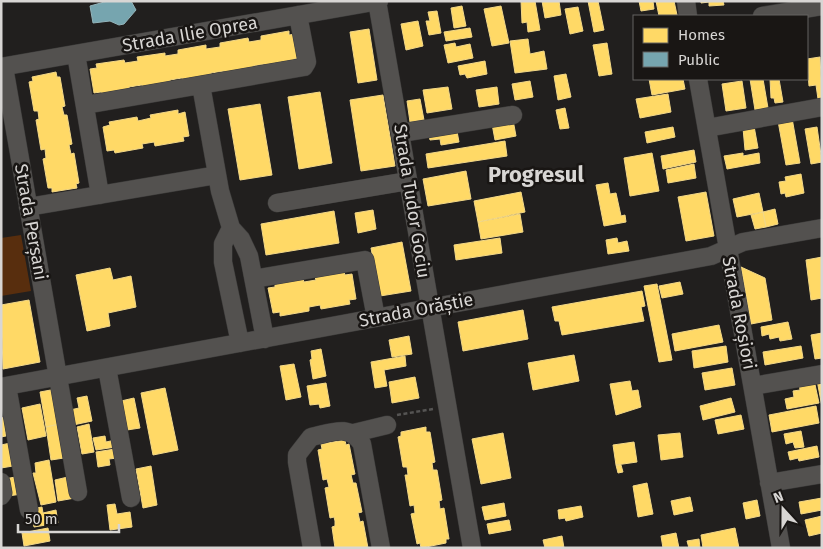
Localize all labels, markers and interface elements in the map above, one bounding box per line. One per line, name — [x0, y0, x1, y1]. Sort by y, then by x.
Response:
street label: Strada Ilie Oprea — [121, 11, 259, 57]
legend — [633, 15, 808, 80]
text: Homes — [678, 26, 725, 44]
text: Public — [678, 51, 720, 69]
street label: Strada Tudor Gociu — [389, 122, 435, 280]
district label: Progresul — [488, 161, 584, 188]
street label: Strada Perșani — [9, 162, 52, 282]
street label: Strada Roșiori — [716, 255, 761, 372]
street label: Strada Orăștie — [357, 288, 475, 333]
north arrow — [758, 484, 808, 534]
text: N — [771, 488, 786, 507]
scale bar — [18, 502, 119, 534]
text: 50 m — [25, 510, 58, 528]

